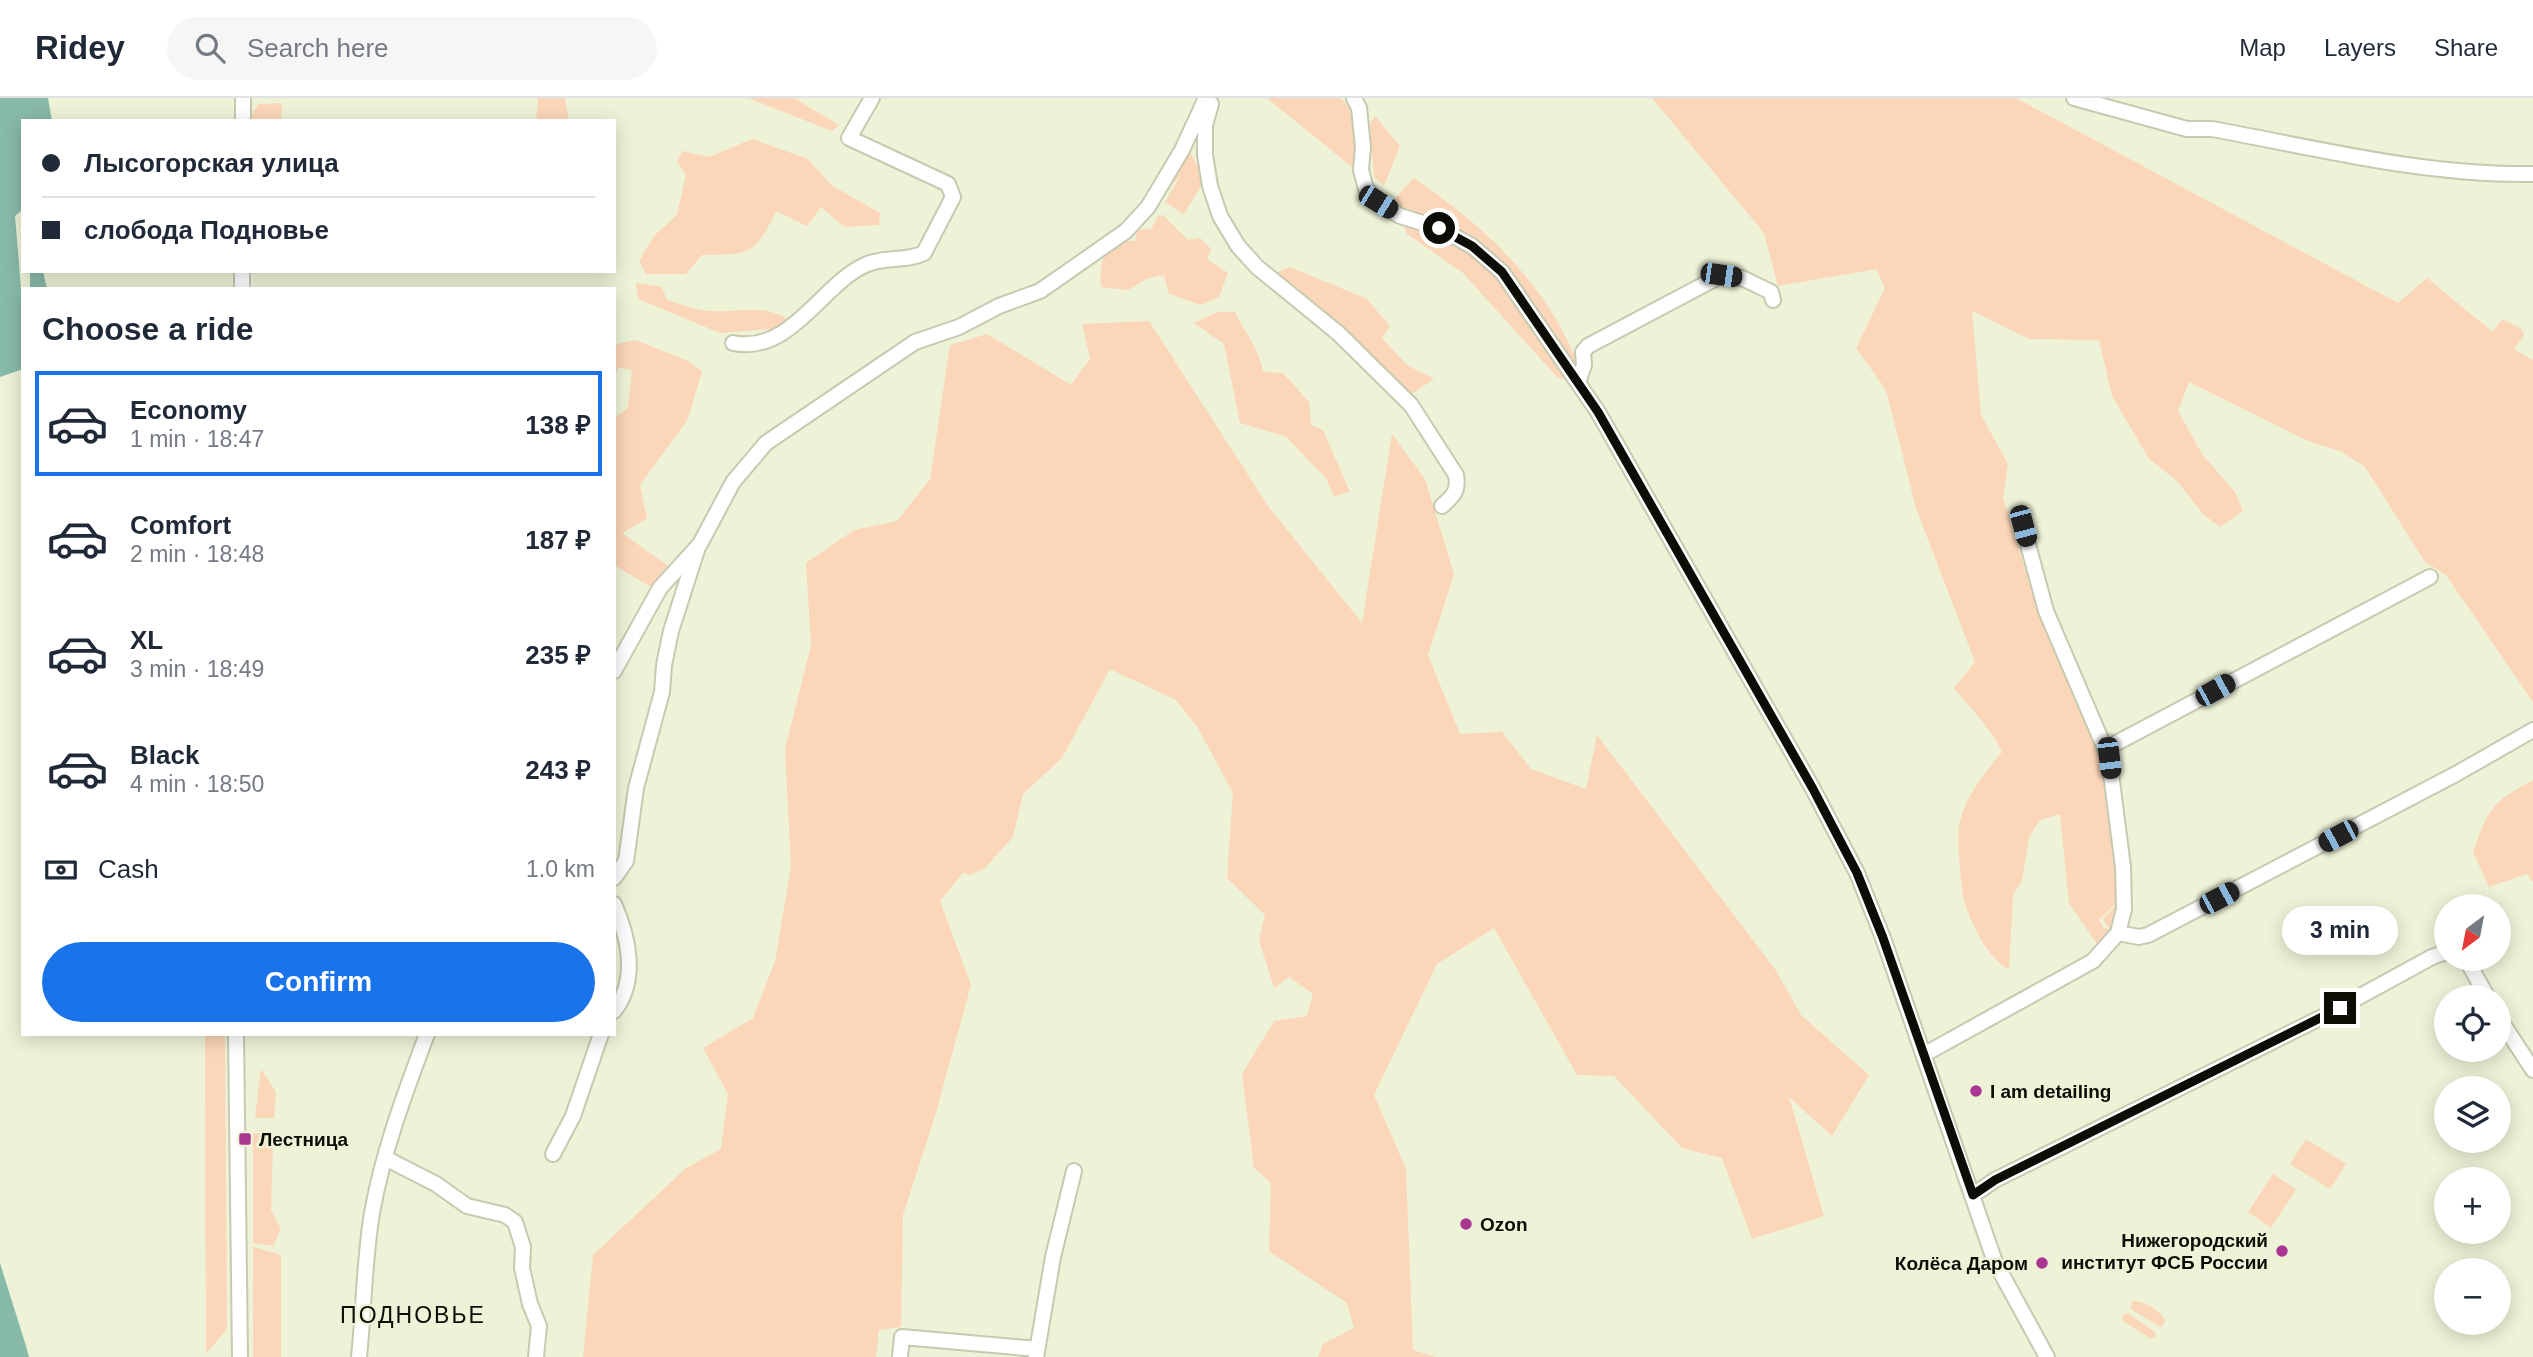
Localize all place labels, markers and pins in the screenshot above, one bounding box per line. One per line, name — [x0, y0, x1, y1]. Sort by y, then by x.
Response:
place label: I am detailing — [1990, 1081, 2111, 1102]
marker: I am detailing — [1968, 1083, 1984, 1099]
place label: Лестница — [259, 1129, 349, 1150]
marker: Лестница — [237, 1131, 253, 1147]
place label: Ozon — [1480, 1214, 1528, 1235]
marker: Ozon — [1458, 1216, 1474, 1232]
place label: Нижегородский институт ФСБ России — [2061, 1230, 2268, 1273]
marker: Нижегородский институт ФСБ России — [2274, 1243, 2290, 1259]
place label: Колёса Даром — [1895, 1253, 2028, 1274]
marker: Колёса Даром — [2034, 1255, 2050, 1271]

